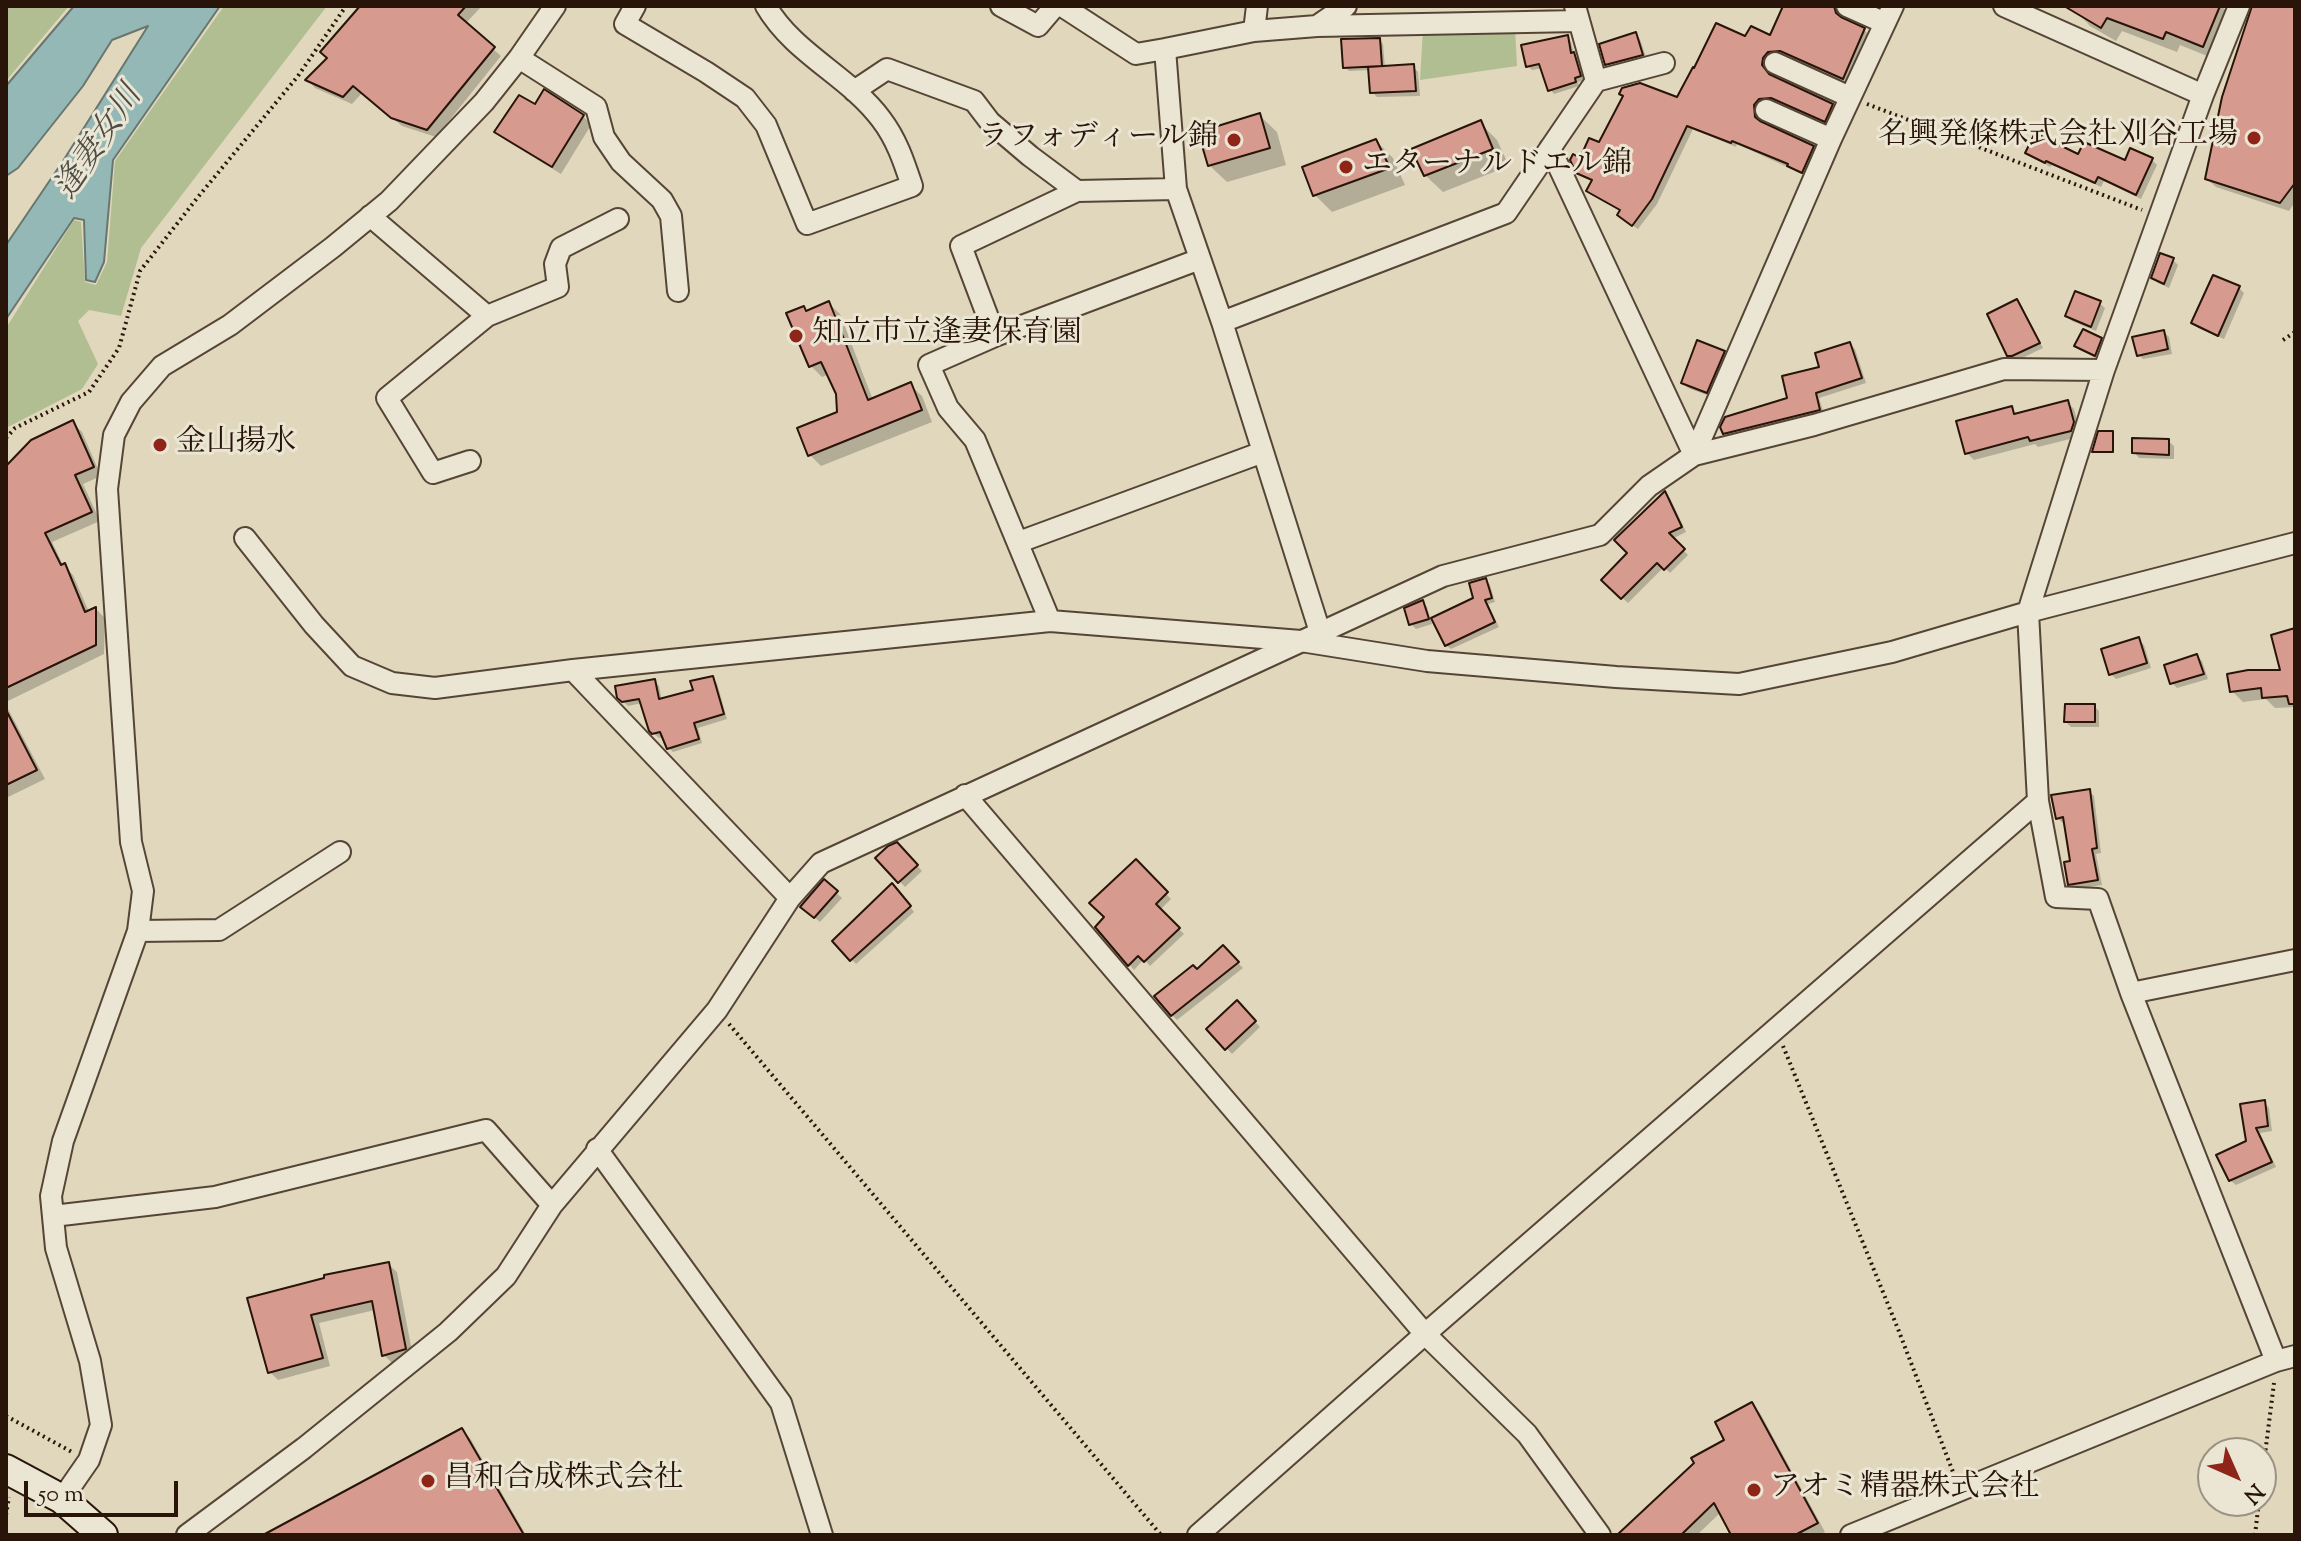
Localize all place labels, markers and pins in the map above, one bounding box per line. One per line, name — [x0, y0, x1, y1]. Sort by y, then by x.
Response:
place label: 名興発條株式会社刈谷工場 — [1878, 120, 2238, 156]
place label: ラフォディール錦 — [978, 122, 1218, 158]
marker: 名興発條株式会社刈谷工場 — [2245, 129, 2263, 147]
marker: ラフォディール錦 — [1225, 131, 1243, 149]
place label: エターナルドエル錦 — [1362, 149, 1632, 185]
marker: エターナルドエル錦 — [1337, 158, 1355, 176]
place label: 知立市立逢妻保育園 — [812, 318, 1082, 354]
marker: 知立市立逢妻保育園 — [787, 327, 805, 345]
place label: 金山揚水 — [176, 427, 296, 463]
marker: 金山揚水 — [151, 436, 169, 454]
place label: 昌和合成株式会社 — [444, 1463, 684, 1499]
marker: 昌和合成株式会社 — [419, 1472, 437, 1490]
place label: アオミ精器株式会社 — [1770, 1472, 2040, 1508]
marker: アオミ精器株式会社 — [1745, 1481, 1763, 1499]

